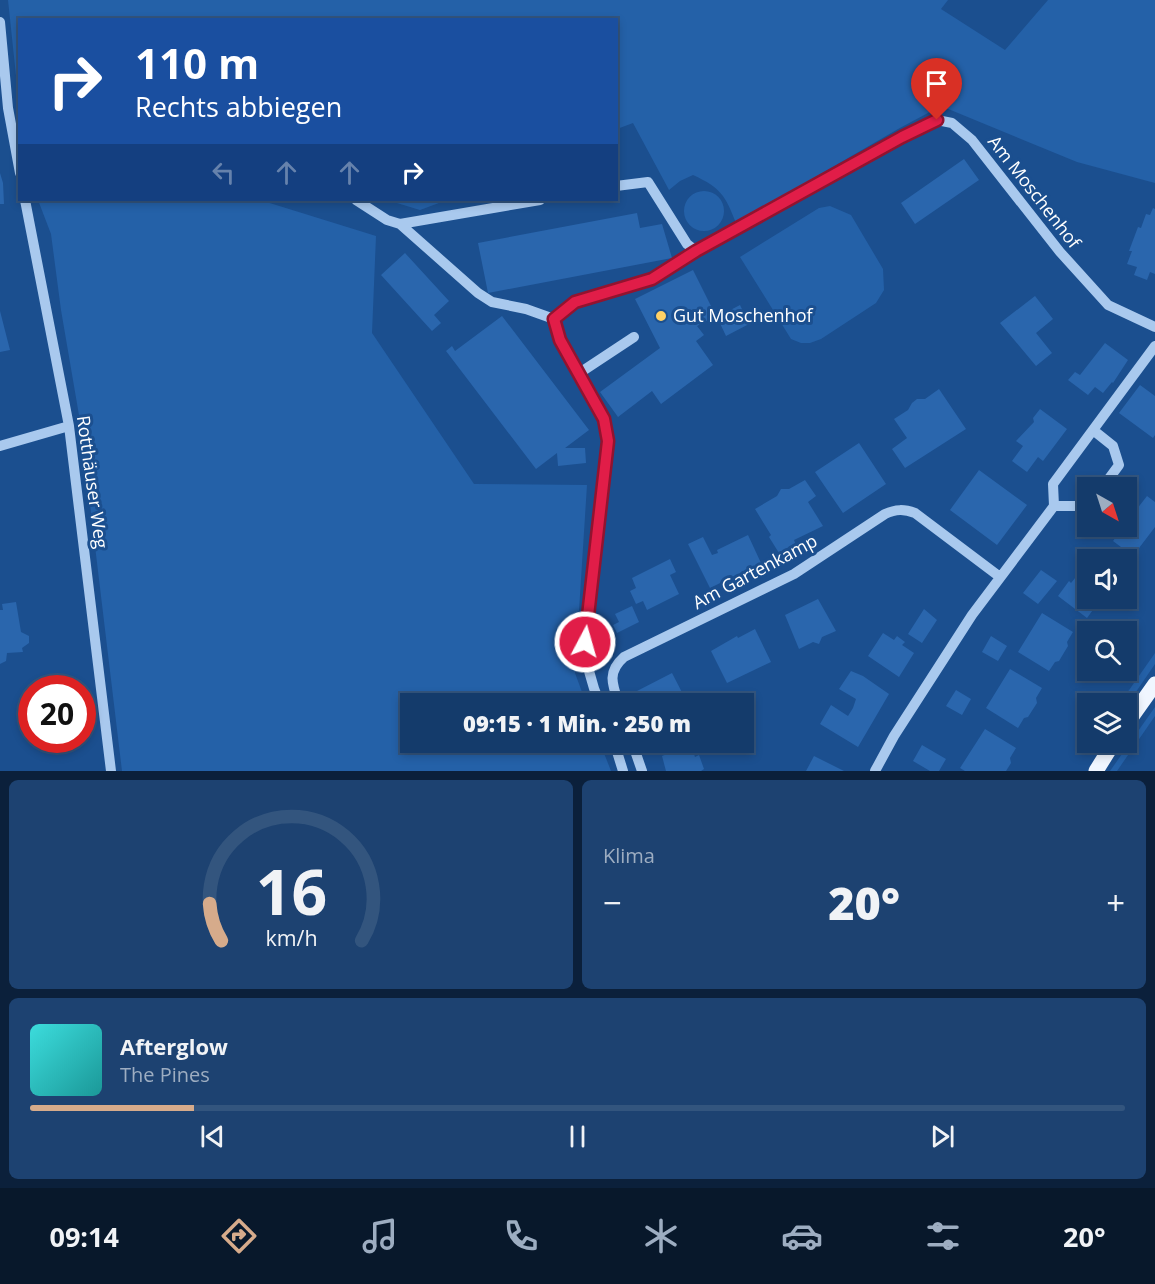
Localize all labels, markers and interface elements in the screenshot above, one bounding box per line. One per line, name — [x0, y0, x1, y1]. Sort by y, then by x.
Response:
text: 110 m — [135, 34, 259, 91]
icon: right — [36, 42, 114, 120]
pin — [911, 58, 962, 120]
icon: arrive — [920, 67, 953, 100]
text: Rechts abbiegen — [135, 88, 342, 125]
street label: Am Moschenhof — [983, 130, 1087, 254]
icon: left — [207, 156, 240, 189]
icon: ahead — [270, 156, 303, 189]
icon: ahead — [333, 156, 366, 189]
icon: right — [396, 156, 429, 189]
place label: Gut Moschenhof — [673, 303, 813, 327]
marker: Gut Moschenhof — [654, 309, 668, 323]
street label: Rotthäuser Weg — [72, 414, 114, 550]
north arrow — [1077, 477, 1137, 537]
map controls — [1077, 477, 1137, 753]
street label: Am Gartenkamp — [688, 528, 821, 614]
button: sound — [1077, 549, 1137, 609]
position arrow — [553, 610, 617, 674]
button: search — [1077, 621, 1137, 681]
speed limit sign: 20 — [18, 675, 96, 753]
button: layers — [1077, 693, 1137, 753]
text: 09:15 · 1 Min. · 250 m — [463, 708, 691, 738]
text: Klima — [603, 842, 655, 869]
text: 16 — [255, 848, 327, 933]
text: 20° — [828, 872, 900, 933]
text: − — [603, 880, 622, 925]
text: + — [1106, 880, 1125, 925]
text: km/h — [265, 924, 317, 953]
text: Afterglow — [120, 1031, 228, 1061]
text: The Pines — [120, 1061, 210, 1088]
icon: previous — [196, 1120, 229, 1153]
icon: pause — [561, 1120, 594, 1153]
icon: next — [926, 1120, 959, 1153]
icon: directions — [218, 1215, 260, 1257]
icon: music — [359, 1215, 401, 1257]
icon: phone — [500, 1215, 542, 1257]
icon: climate — [640, 1215, 682, 1257]
icon: car — [781, 1215, 823, 1257]
icon: filters — [922, 1215, 964, 1257]
text: 09:14 — [49, 1218, 119, 1255]
text: 20° — [1063, 1218, 1105, 1255]

